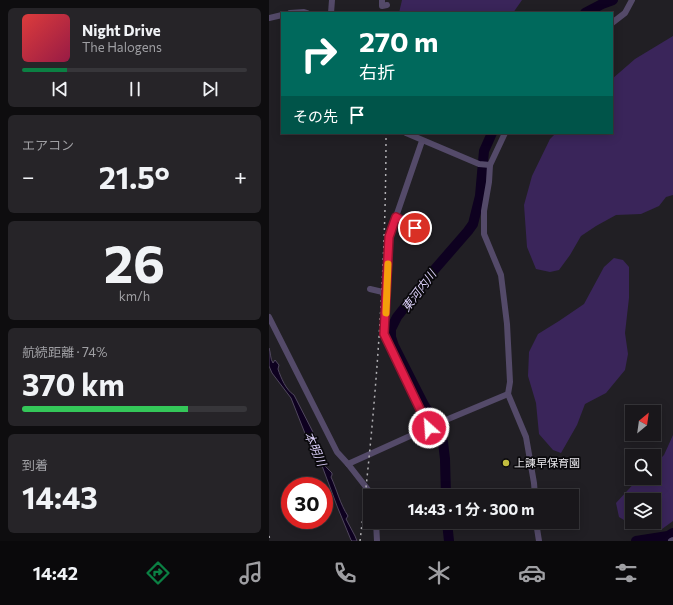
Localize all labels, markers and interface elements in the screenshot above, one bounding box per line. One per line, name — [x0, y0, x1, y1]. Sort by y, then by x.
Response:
text: Night Drive — [82, 21, 161, 39]
text: 270 m — [359, 24, 438, 58]
icon: right — [293, 28, 345, 80]
text: The Halogens — [82, 39, 162, 55]
text: 右折 — [359, 61, 395, 83]
icon: previous — [49, 78, 71, 100]
icon: pause — [124, 78, 146, 100]
icon: next — [199, 78, 221, 100]
icon: arrive — [346, 104, 368, 126]
text: その先 — [293, 107, 338, 125]
text: エアコン — [22, 137, 74, 153]
text: 21.5° — [99, 158, 170, 195]
text: − — [22, 163, 35, 190]
text: + — [234, 163, 247, 190]
pin — [398, 211, 432, 245]
icon: arrive — [404, 217, 426, 239]
text: 26 — [104, 230, 165, 294]
water label: 東河内川 — [398, 265, 439, 314]
text: km/h — [119, 288, 150, 304]
text: 航続距離 · 74% — [22, 344, 107, 360]
text: 370 km — [22, 365, 125, 402]
north arrow — [625, 405, 661, 441]
map controls — [625, 405, 661, 529]
position arrow — [408, 407, 450, 449]
water label: 本明川 — [302, 429, 330, 470]
button: search — [625, 449, 661, 485]
place label: 上諫早保育園 — [514, 456, 580, 469]
text: 到着 — [22, 457, 48, 473]
marker: 上諫早保育園 — [501, 458, 511, 468]
speed limit sign: 30 — [281, 477, 333, 529]
text: 14:43 — [22, 478, 98, 515]
button: layers — [625, 493, 661, 529]
text: 14:43 · 1 分 · 300 m — [408, 500, 534, 518]
icon: directions — [144, 559, 172, 587]
icon: music — [237, 559, 265, 587]
icon: phone — [331, 559, 359, 587]
icon: climate — [425, 559, 453, 587]
icon: car — [518, 559, 546, 587]
icon: filters — [612, 559, 640, 587]
text: 14:42 — [33, 562, 78, 584]

